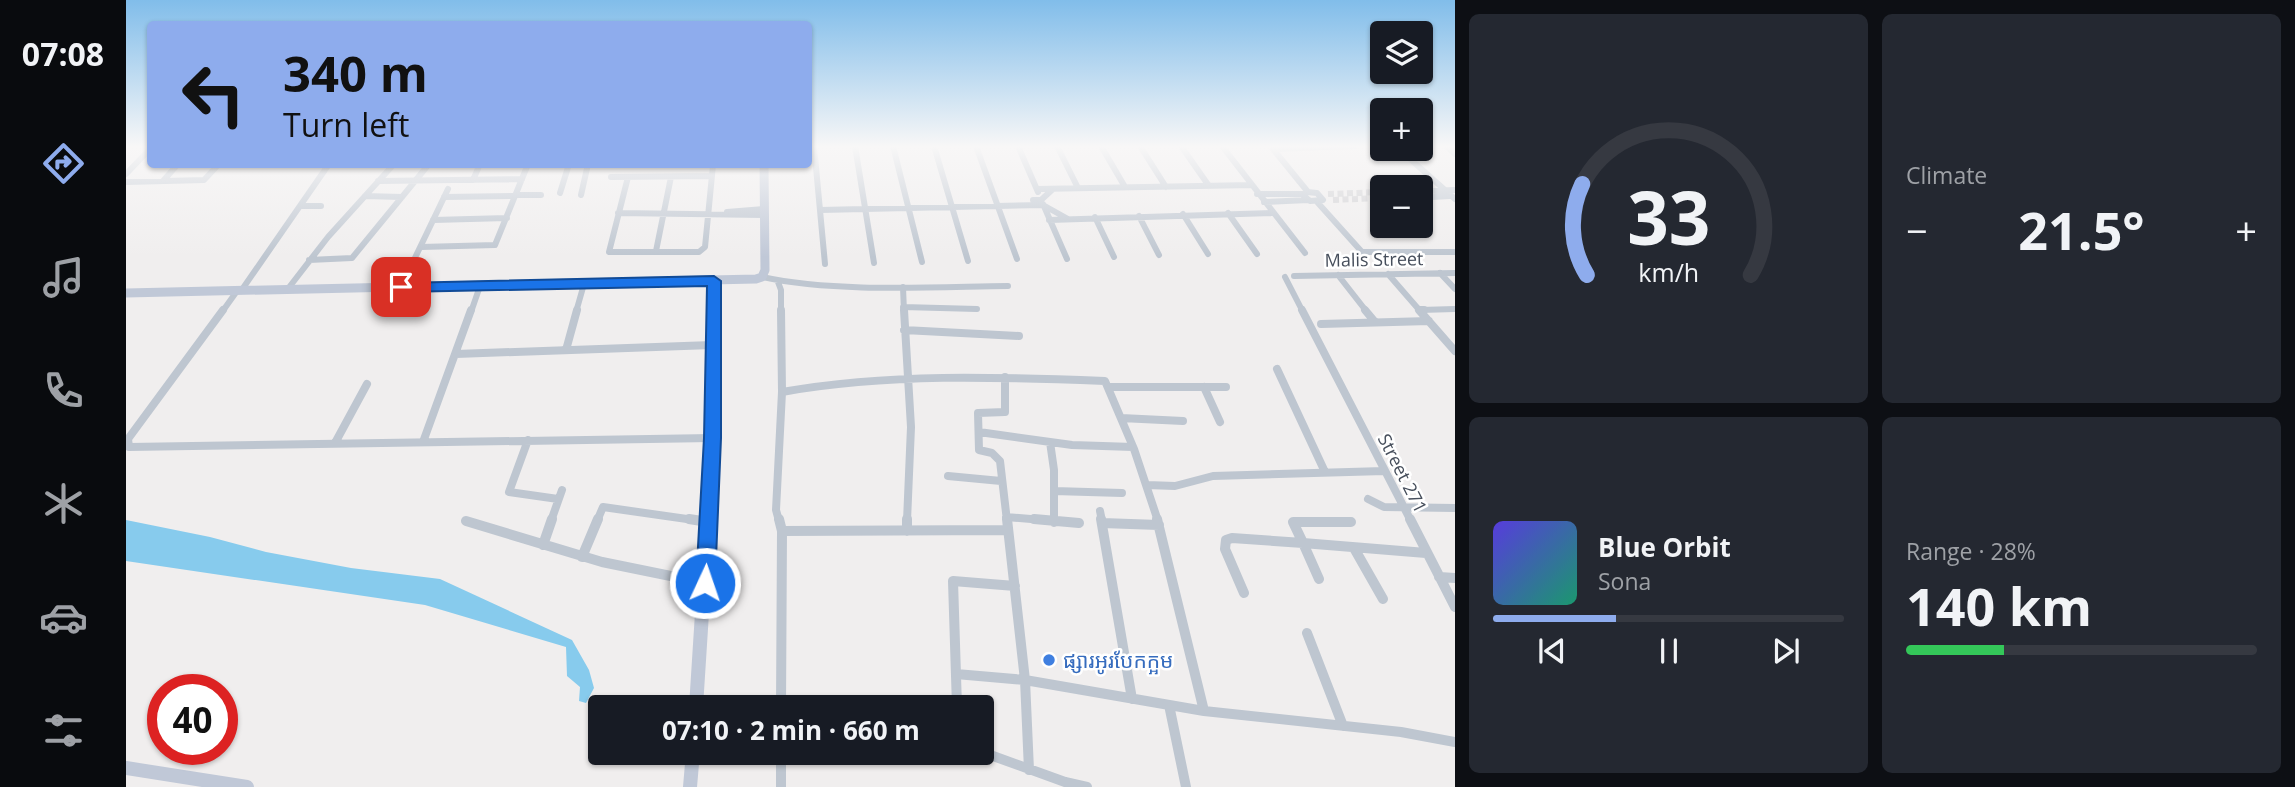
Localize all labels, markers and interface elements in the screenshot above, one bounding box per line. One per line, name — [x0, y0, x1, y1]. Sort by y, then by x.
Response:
map controls — [1370, 21, 1433, 238]
button: layers — [1370, 21, 1433, 84]
text: 07:08 — [22, 32, 104, 75]
text: 340 m — [283, 40, 428, 106]
icon: left — [168, 49, 259, 140]
button: + — [1370, 98, 1433, 161]
text: Turn left — [283, 103, 409, 146]
icon: directions — [39, 139, 88, 188]
text: Climate — [1906, 159, 1987, 191]
text: 33 — [1627, 167, 1710, 266]
button: − — [1370, 175, 1433, 238]
text: 21.5° — [2018, 194, 2145, 265]
text: − — [1906, 204, 1928, 256]
text: + — [2235, 204, 2257, 256]
street label: Malis Street — [1324, 246, 1424, 272]
icon: music — [39, 253, 88, 302]
text: km/h — [1638, 254, 1699, 288]
pin — [371, 257, 431, 317]
icon: arrive — [382, 268, 420, 306]
icon: phone — [39, 366, 88, 415]
street label: Street 271 — [1373, 429, 1433, 517]
icon: climate — [39, 479, 88, 528]
text: Blue Orbit — [1598, 529, 1731, 565]
text: Range · 28% — [1906, 535, 2036, 567]
position arrow — [668, 546, 742, 620]
text: Sona — [1598, 565, 1651, 597]
text: 140 km — [1906, 570, 2092, 641]
icon: car — [39, 593, 88, 642]
icon: previous — [1533, 632, 1571, 670]
icon: pause — [1650, 632, 1688, 670]
icon: next — [1767, 632, 1805, 670]
place label: ផ្សារអូរបែកក្អម — [1063, 646, 1173, 675]
marker: ផ្សារអូរបែកក្អម — [1041, 652, 1057, 668]
speed limit sign: 40 — [147, 674, 238, 765]
icon: filters — [39, 706, 88, 755]
text: 07:10 · 2 min · 660 m — [662, 712, 920, 748]

